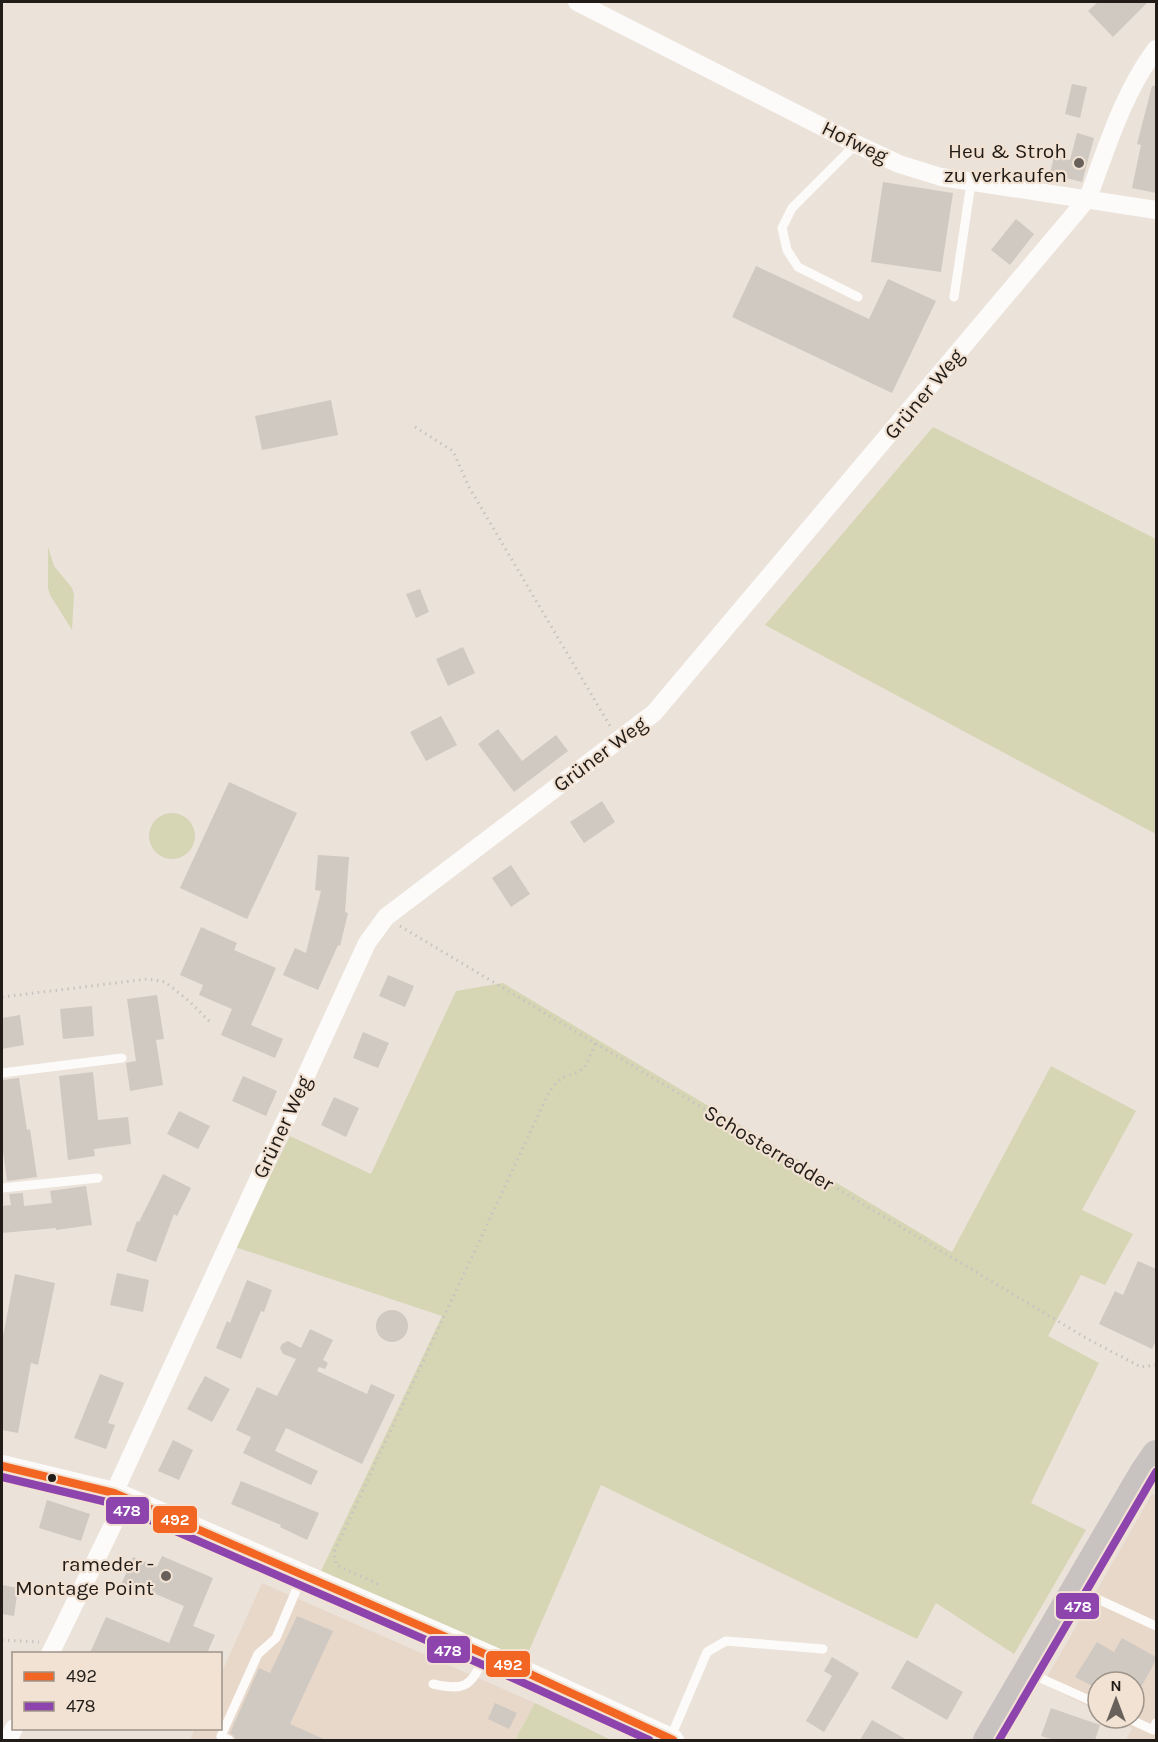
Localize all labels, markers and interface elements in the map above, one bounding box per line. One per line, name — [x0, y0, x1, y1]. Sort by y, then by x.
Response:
street label: Hofweg — [818, 116, 892, 168]
place label: Heu & Stroh zu verkaufen — [944, 139, 1067, 187]
marker: Heu & Stroh zu verkaufen — [1072, 156, 1086, 170]
street label: Grüner Weg — [879, 344, 969, 444]
street label: Grüner Weg — [549, 711, 652, 797]
street label: Grüner Weg — [248, 1072, 316, 1182]
street label: Schosterredder — [700, 1100, 838, 1196]
unlabelled marker — [46, 1472, 58, 1484]
line badge: 478 — [105, 1496, 150, 1525]
text: 478 — [113, 1501, 141, 1520]
line badge: 492 — [152, 1505, 198, 1534]
text: 492 — [161, 1510, 189, 1529]
place label: rameder - Montage Point — [15, 1552, 154, 1600]
marker: rameder - Montage Point — [159, 1569, 173, 1583]
line badge: 478 — [1055, 1592, 1100, 1620]
text: 478 — [1064, 1597, 1092, 1616]
line badge: 478 — [426, 1635, 471, 1664]
text: 478 — [434, 1641, 462, 1660]
line badge: 492 — [485, 1650, 531, 1678]
legend — [12, 1652, 222, 1730]
text: 492 — [494, 1655, 522, 1674]
text: 492 — [66, 1665, 97, 1687]
north arrow — [1086, 1670, 1146, 1730]
text: N — [1110, 1676, 1122, 1695]
text: 478 — [66, 1695, 96, 1717]

